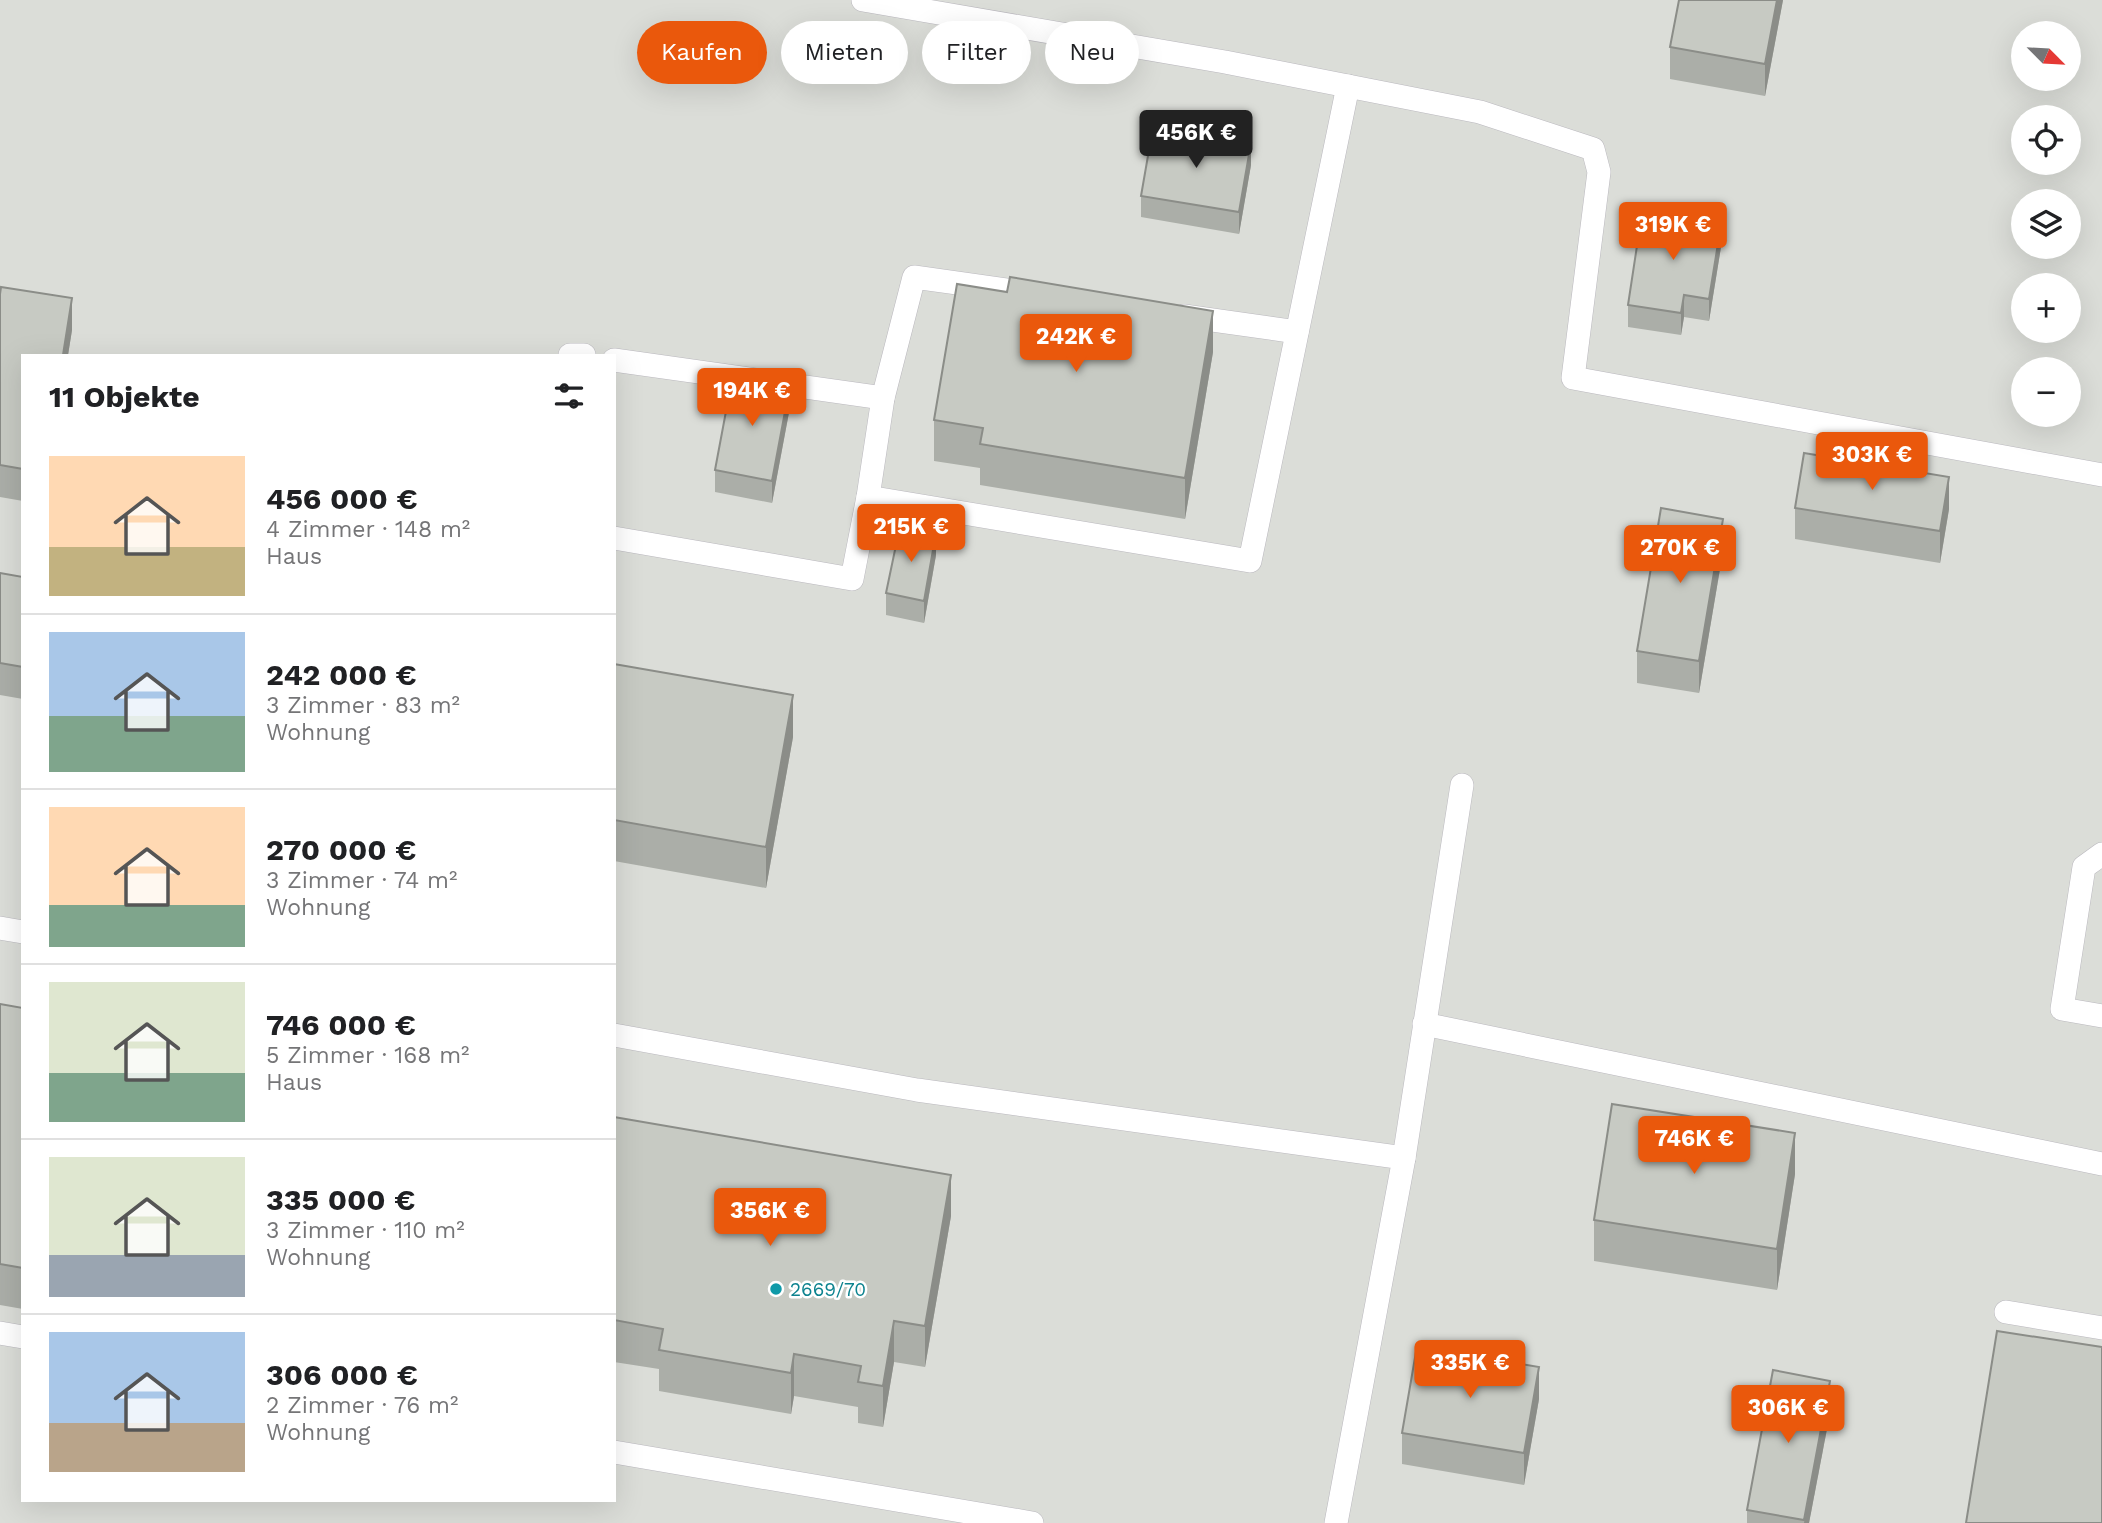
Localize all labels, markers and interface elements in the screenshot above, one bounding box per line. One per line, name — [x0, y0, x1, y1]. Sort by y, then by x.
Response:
chip: Kaufen — [637, 21, 767, 84]
chip: Mieten — [781, 21, 908, 84]
chip: Filter — [922, 21, 1031, 84]
chip: Neu — [1045, 21, 1139, 84]
north arrow — [2011, 21, 2081, 91]
map controls — [2011, 21, 2081, 427]
button: locate — [2011, 105, 2081, 175]
pin: 456K € — [1139, 110, 1253, 170]
text: 456K € — [1156, 119, 1236, 146]
button: layers — [2011, 189, 2081, 259]
pin: 319K € — [1616, 202, 1730, 262]
text: 319K € — [1635, 211, 1711, 238]
button: + — [2011, 273, 2081, 343]
pin: 242K € — [1019, 314, 1133, 374]
text: 242K € — [1036, 323, 1116, 350]
button: − — [2011, 357, 2081, 427]
pin: 194K € — [695, 368, 809, 428]
icon: filters — [550, 377, 588, 415]
text: 194K € — [713, 377, 791, 404]
text: 11 Objekte — [49, 379, 200, 414]
pin: 303K € — [1815, 433, 1929, 492]
text: 303K € — [1832, 441, 1912, 468]
text: 456 000 € — [266, 481, 418, 516]
icon: home — [105, 484, 189, 568]
pin: 215K € — [854, 504, 968, 564]
text: 215K € — [873, 513, 949, 540]
text: 4 Zimmer · 148 m² — [266, 516, 470, 543]
pin: 270K € — [1623, 526, 1737, 585]
text: 270K € — [1640, 534, 1720, 561]
text: Haus — [266, 543, 322, 570]
text: 242 000 € — [266, 657, 417, 692]
icon: home — [105, 660, 189, 744]
text: 3 Zimmer · 83 m² — [266, 692, 460, 719]
text: Wohnung — [266, 719, 370, 746]
text: 270 000 € — [266, 832, 416, 867]
icon: home — [105, 835, 189, 919]
text: 3 Zimmer · 74 m² — [266, 867, 457, 894]
text: Wohnung — [266, 894, 370, 921]
text: 746 000 € — [266, 1007, 416, 1042]
icon: home — [105, 1010, 189, 1094]
text: 5 Zimmer · 168 m² — [266, 1042, 470, 1069]
text: Haus — [266, 1069, 322, 1096]
pin: 746K € — [1637, 1116, 1751, 1176]
text: 746K € — [1654, 1125, 1734, 1152]
text: 335 000 € — [266, 1182, 415, 1217]
icon: home — [105, 1185, 189, 1269]
pin: 356K € — [713, 1188, 827, 1248]
text: 356K € — [730, 1197, 810, 1224]
text: 3 Zimmer · 110 m² — [266, 1217, 465, 1244]
text: Wohnung — [266, 1244, 370, 1271]
place label: 2669/70 — [790, 1278, 866, 1301]
marker: 2669/70 — [768, 1281, 784, 1297]
pin: 335K € — [1413, 1340, 1527, 1400]
text: 335K € — [1430, 1349, 1510, 1376]
text: 306 000 € — [266, 1357, 418, 1392]
icon: home — [105, 1360, 189, 1444]
pin: 306K € — [1731, 1386, 1845, 1445]
text: 2 Zimmer · 76 m² — [266, 1392, 458, 1419]
text: 306K € — [1747, 1394, 1829, 1421]
text: Wohnung — [266, 1419, 370, 1446]

